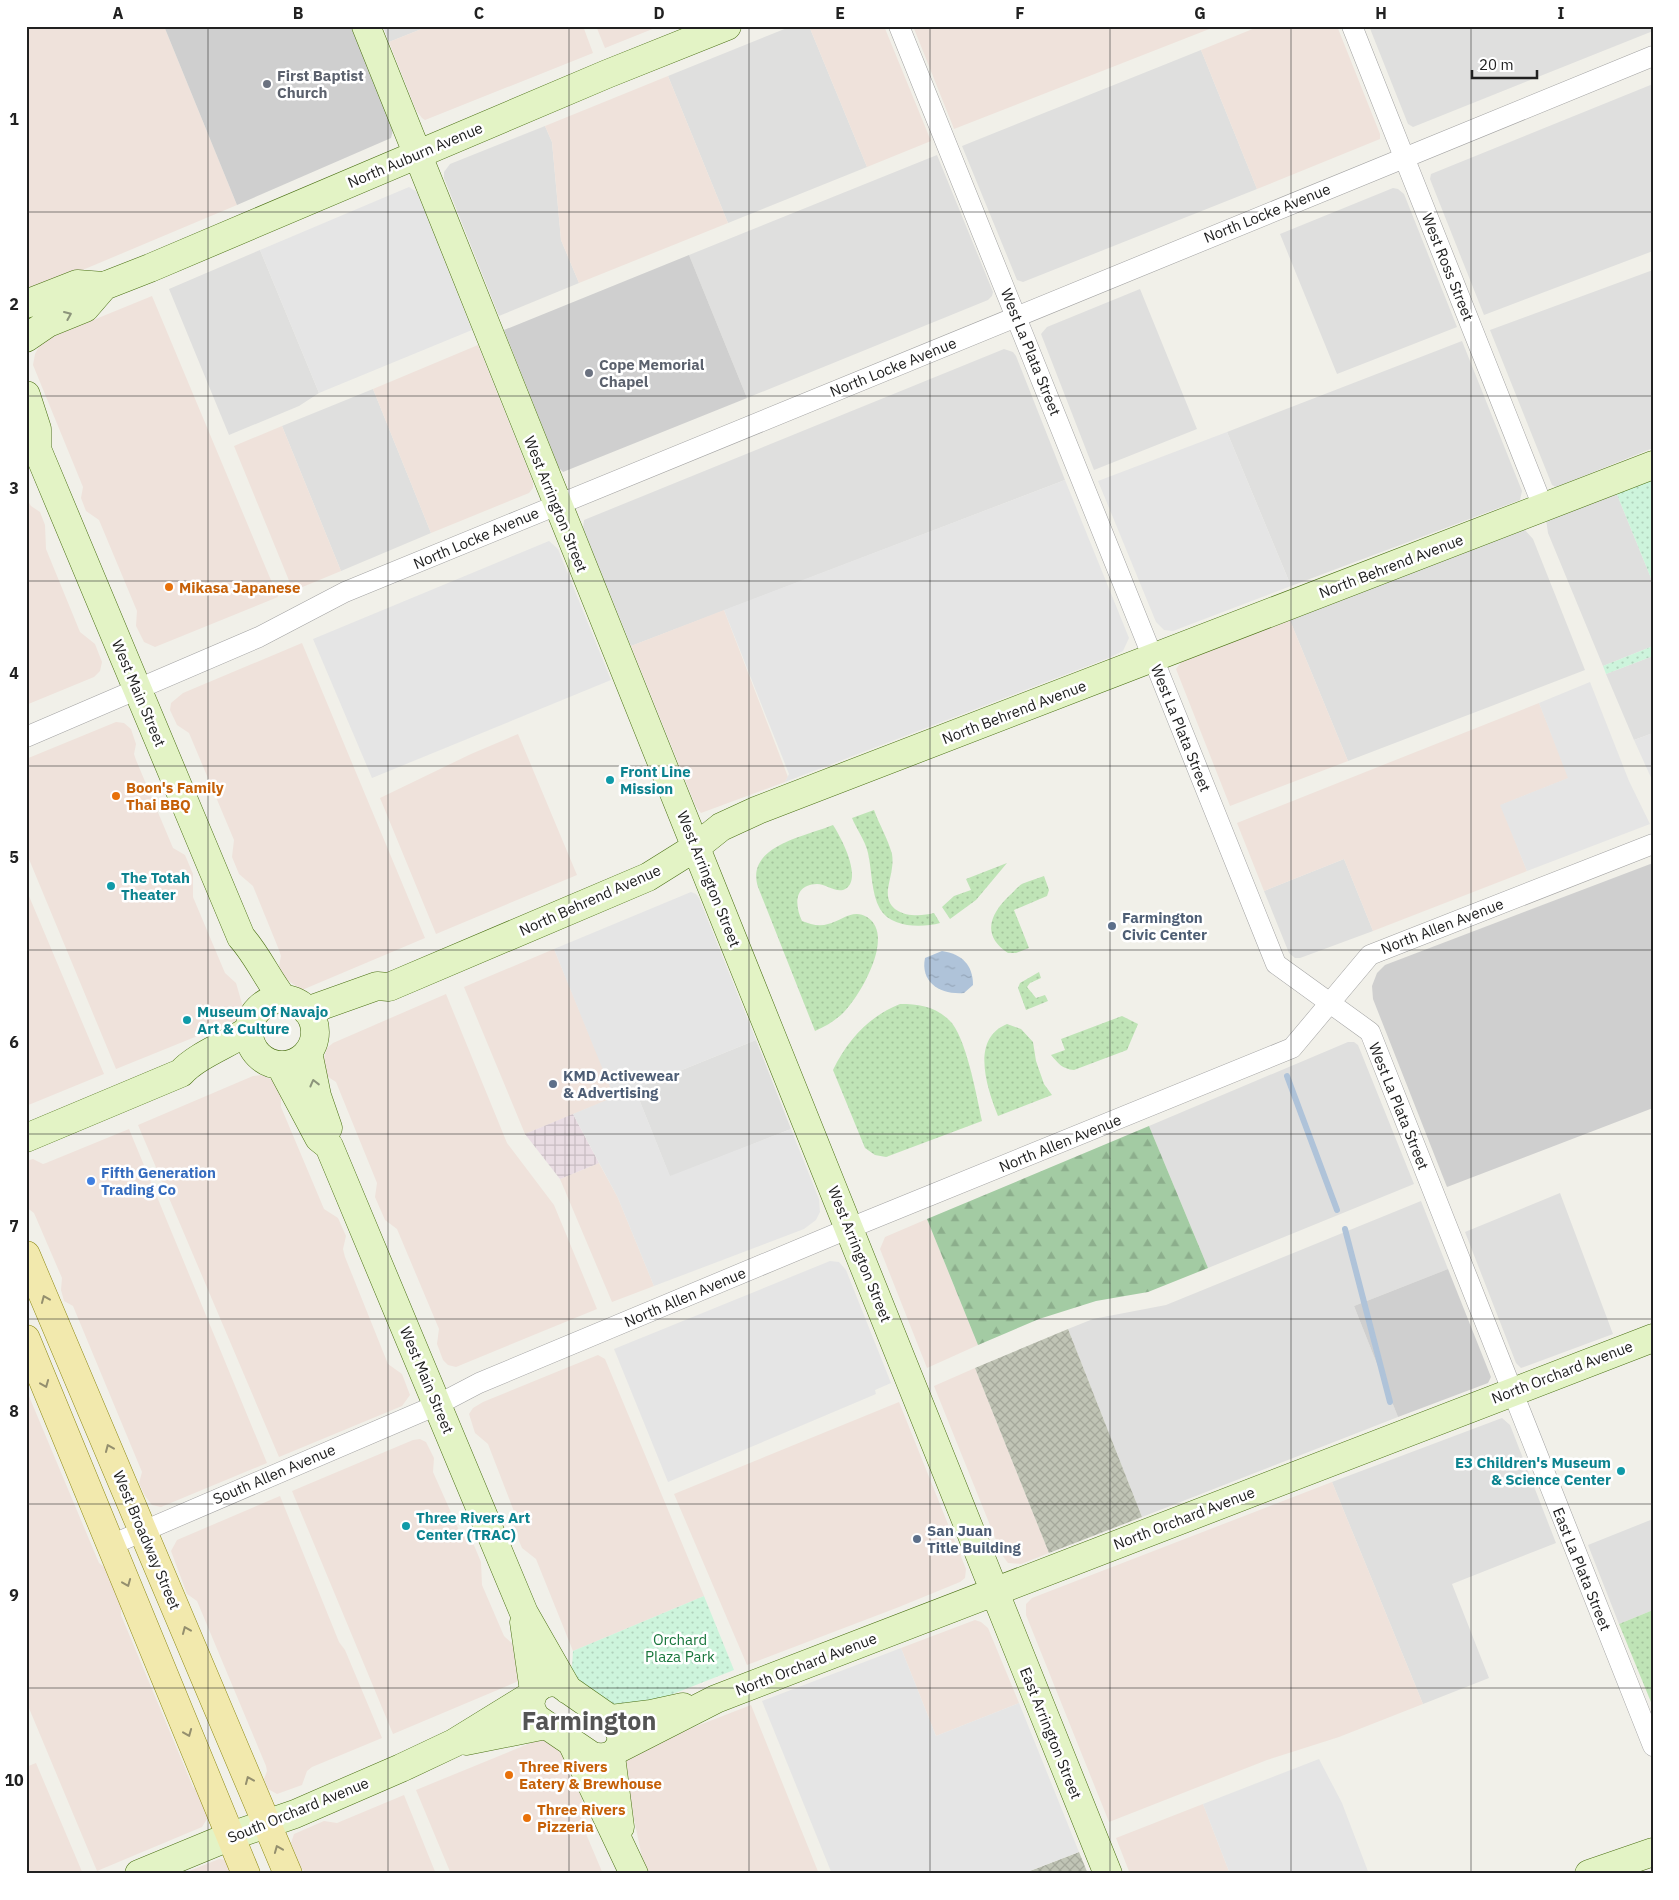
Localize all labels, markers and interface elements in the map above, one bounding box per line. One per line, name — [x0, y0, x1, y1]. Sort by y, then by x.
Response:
text: A — [113, 3, 124, 23]
text: B — [293, 3, 304, 23]
text: C — [474, 3, 484, 23]
text: D — [653, 3, 665, 23]
text: E — [835, 3, 845, 23]
text: F — [1015, 3, 1025, 23]
text: G — [1194, 3, 1206, 23]
text: H — [1375, 3, 1387, 23]
text: I — [1558, 3, 1565, 23]
scale bar — [1472, 48, 1536, 80]
text: 20 m — [1479, 55, 1514, 74]
place label: First Baptist Church — [277, 66, 364, 102]
marker: First Baptist Church — [261, 78, 273, 90]
text: 1 — [9, 109, 19, 129]
street label: North Auburn Avenue — [345, 118, 485, 192]
street label: North Locke Avenue — [1201, 179, 1333, 247]
street label: West Ross Street — [1418, 210, 1478, 324]
street label: West La Plata Street — [997, 286, 1065, 418]
text: 2 — [9, 294, 19, 314]
one-way arrow — [63, 310, 72, 321]
street label: North Locke Avenue — [827, 333, 959, 401]
place label: Cope Memorial Chapel — [599, 355, 705, 391]
marker: Cope Memorial Chapel — [583, 367, 595, 379]
street label: West Arrington Street — [520, 433, 592, 575]
text: 3 — [9, 478, 19, 498]
street label: North Locke Avenue — [410, 503, 542, 573]
street label: North Behrend Avenue — [1316, 530, 1466, 602]
place label: Mikasa Japanese — [179, 578, 300, 597]
marker: Mikasa Japanese — [163, 581, 175, 593]
street label: West Main Street — [108, 637, 170, 749]
street label: West La Plata Street — [1147, 662, 1215, 794]
text: 4 — [9, 663, 19, 683]
street label: North Behrend Avenue — [939, 676, 1089, 748]
place label: Front Line Mission — [620, 762, 691, 798]
marker: Front Line Mission — [604, 774, 616, 786]
place label: Boon's Family Thai BBQ — [126, 778, 224, 814]
marker: Boon's Family Thai BBQ — [110, 790, 122, 802]
street label: West Arrington Street — [673, 808, 745, 950]
text: 5 — [9, 847, 19, 867]
street label: North Behrend Avenue — [516, 860, 664, 940]
place label: The Totah Theater — [121, 868, 190, 904]
marker: The Totah Theater — [105, 880, 117, 892]
street label: North Allen Avenue — [1378, 894, 1506, 958]
place label: Farmington Civic Center — [1122, 908, 1207, 944]
marker: Farmington Civic Center — [1106, 920, 1118, 932]
place label: Museum Of Navajo Art & Culture — [197, 1002, 328, 1038]
marker: Museum Of Navajo Art & Culture — [181, 1014, 193, 1026]
text: 6 — [9, 1032, 19, 1052]
street label: West La Plata Street — [1365, 1040, 1433, 1172]
place label: KMD Activewear & Advertising — [563, 1066, 680, 1102]
one-way arrow — [309, 1078, 320, 1087]
marker: KMD Activewear & Advertising — [547, 1078, 559, 1090]
street label: North Allen Avenue — [996, 1110, 1124, 1176]
place label: Fifth Generation Trading Co — [101, 1163, 216, 1199]
marker: Fifth Generation Trading Co — [85, 1175, 97, 1187]
street label: West Arrington Street — [824, 1183, 896, 1325]
text: 7 — [9, 1216, 19, 1236]
street label: North Allen Avenue — [621, 1263, 749, 1331]
one-way arrow — [41, 1295, 51, 1304]
street label: West Main Street — [396, 1324, 458, 1436]
street label: North Orchard Avenue — [1489, 1336, 1635, 1408]
one-way arrow — [38, 1379, 49, 1388]
text: 8 — [9, 1401, 19, 1421]
street label: South Allen Avenue — [210, 1440, 338, 1508]
one-way arrow — [104, 1444, 115, 1453]
place label: E3 Children's Museum & Science Center — [1455, 1453, 1611, 1489]
marker: E3 Children's Museum & Science Center — [1615, 1465, 1627, 1477]
street label: West Broadway Street — [109, 1468, 185, 1612]
street label: North Orchard Avenue — [1111, 1482, 1257, 1554]
street label: East La Plata Street — [1549, 1505, 1615, 1633]
place label: Three Rivers Art Center (TRAC) — [416, 1508, 530, 1544]
marker: Three Rivers Art Center (TRAC) — [400, 1520, 412, 1532]
place label: San Juan Title Building — [927, 1521, 1021, 1557]
marker: San Juan Title Building — [911, 1533, 923, 1545]
one-way arrow — [120, 1578, 131, 1587]
text: 9 — [9, 1585, 19, 1605]
one-way arrow — [181, 1626, 192, 1635]
street label: North Orchard Avenue — [733, 1628, 879, 1700]
park label: Orchard Plaza Park — [645, 1630, 715, 1666]
street label: East Arrington Street — [1016, 1664, 1086, 1802]
district label: Farmington — [522, 1704, 656, 1737]
one-way arrow — [182, 1728, 193, 1737]
place label: Three Rivers Eatery & Brewhouse — [519, 1757, 662, 1793]
marker: Three Rivers Eatery & Brewhouse — [503, 1769, 515, 1781]
text: 10 — [4, 1770, 24, 1790]
street label: South Orchard Avenue — [225, 1773, 371, 1847]
one-way arrow — [245, 1776, 256, 1785]
place label: Three Rivers Pizzeria — [537, 1800, 626, 1836]
marker: Three Rivers Pizzeria — [521, 1812, 533, 1824]
one-way arrow — [273, 1846, 283, 1854]

